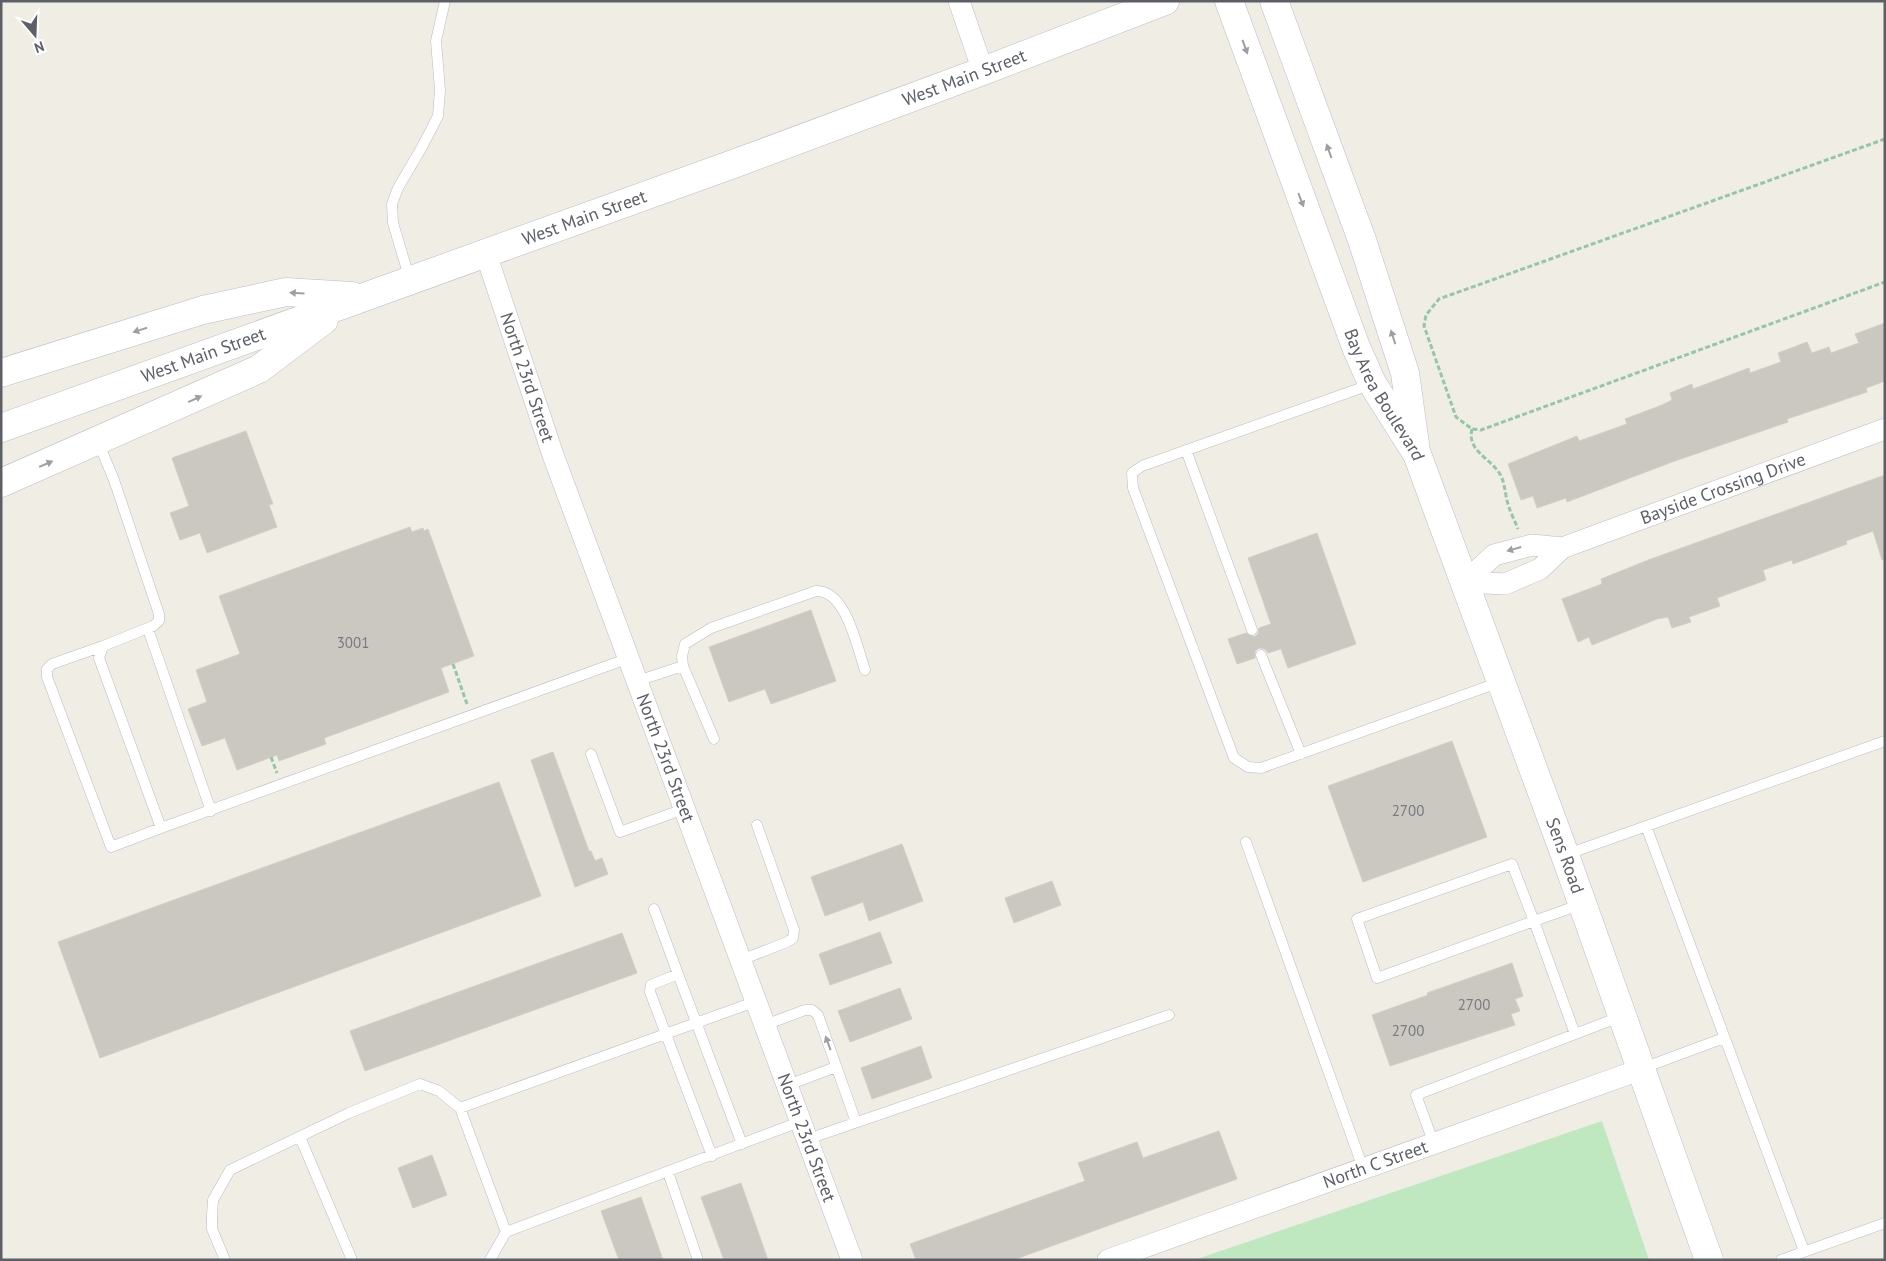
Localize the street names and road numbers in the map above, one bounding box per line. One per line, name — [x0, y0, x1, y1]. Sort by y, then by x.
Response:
street label: West Main Street — [899, 44, 1029, 111]
street label: West Main Street — [519, 184, 649, 250]
street label: North 23rd Street — [495, 309, 560, 445]
street label: West Main Street — [138, 322, 268, 388]
street label: Bay Area Boulevard — [1339, 325, 1430, 464]
street label: Bayside Crossing Drive — [1637, 447, 1809, 529]
street label: North 23rd Street — [632, 690, 700, 825]
street label: Sens Road — [1541, 814, 1590, 896]
street label: North 23rd Street — [773, 1070, 841, 1205]
street label: North C Street — [1320, 1135, 1431, 1193]

